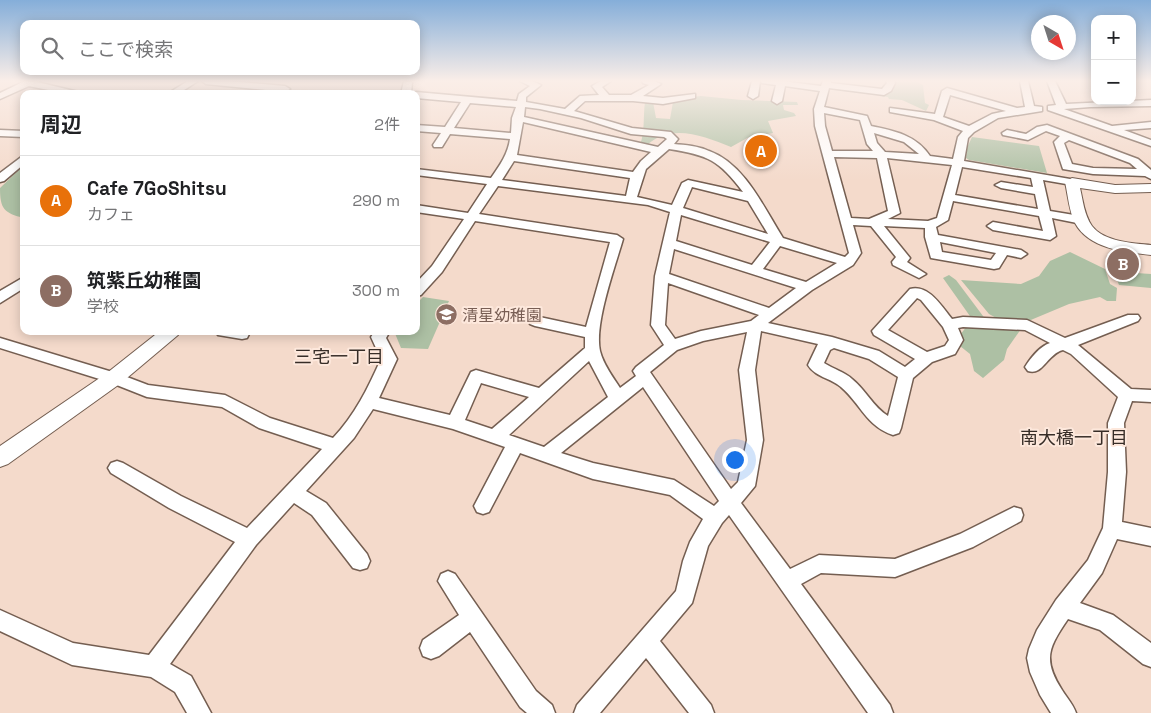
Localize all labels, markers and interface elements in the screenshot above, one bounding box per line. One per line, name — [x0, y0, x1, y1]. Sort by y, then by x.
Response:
north arrow — [1031, 15, 1076, 60]
map controls — [1091, 15, 1136, 105]
button: + — [1091, 15, 1136, 60]
search box — [20, 20, 420, 75]
icon: search — [38, 34, 66, 62]
text: ここで検索 — [78, 37, 173, 62]
button: − — [1091, 60, 1136, 105]
text: 周辺 — [40, 111, 82, 138]
text: 2件 — [374, 114, 400, 135]
pin: A — [745, 132, 777, 170]
text: Cafe 7GoShitsu — [87, 176, 227, 201]
text: A — [51, 190, 61, 211]
text: 290 m — [352, 190, 400, 211]
text: カフェ — [87, 204, 135, 225]
pin: B — [1107, 245, 1139, 283]
text: 筑紫丘幼稚園 — [87, 268, 201, 293]
text: B — [51, 280, 61, 301]
text: 300 m — [352, 280, 400, 301]
text: 学校 — [87, 296, 119, 317]
school or university icon: 清星幼稚園 — [434, 303, 458, 327]
place label: 清星幼稚園 — [462, 305, 542, 326]
district label: 三宅一丁目 — [294, 345, 384, 368]
district label: 南大橋一丁目 — [1020, 426, 1128, 449]
your location — [722, 447, 748, 473]

